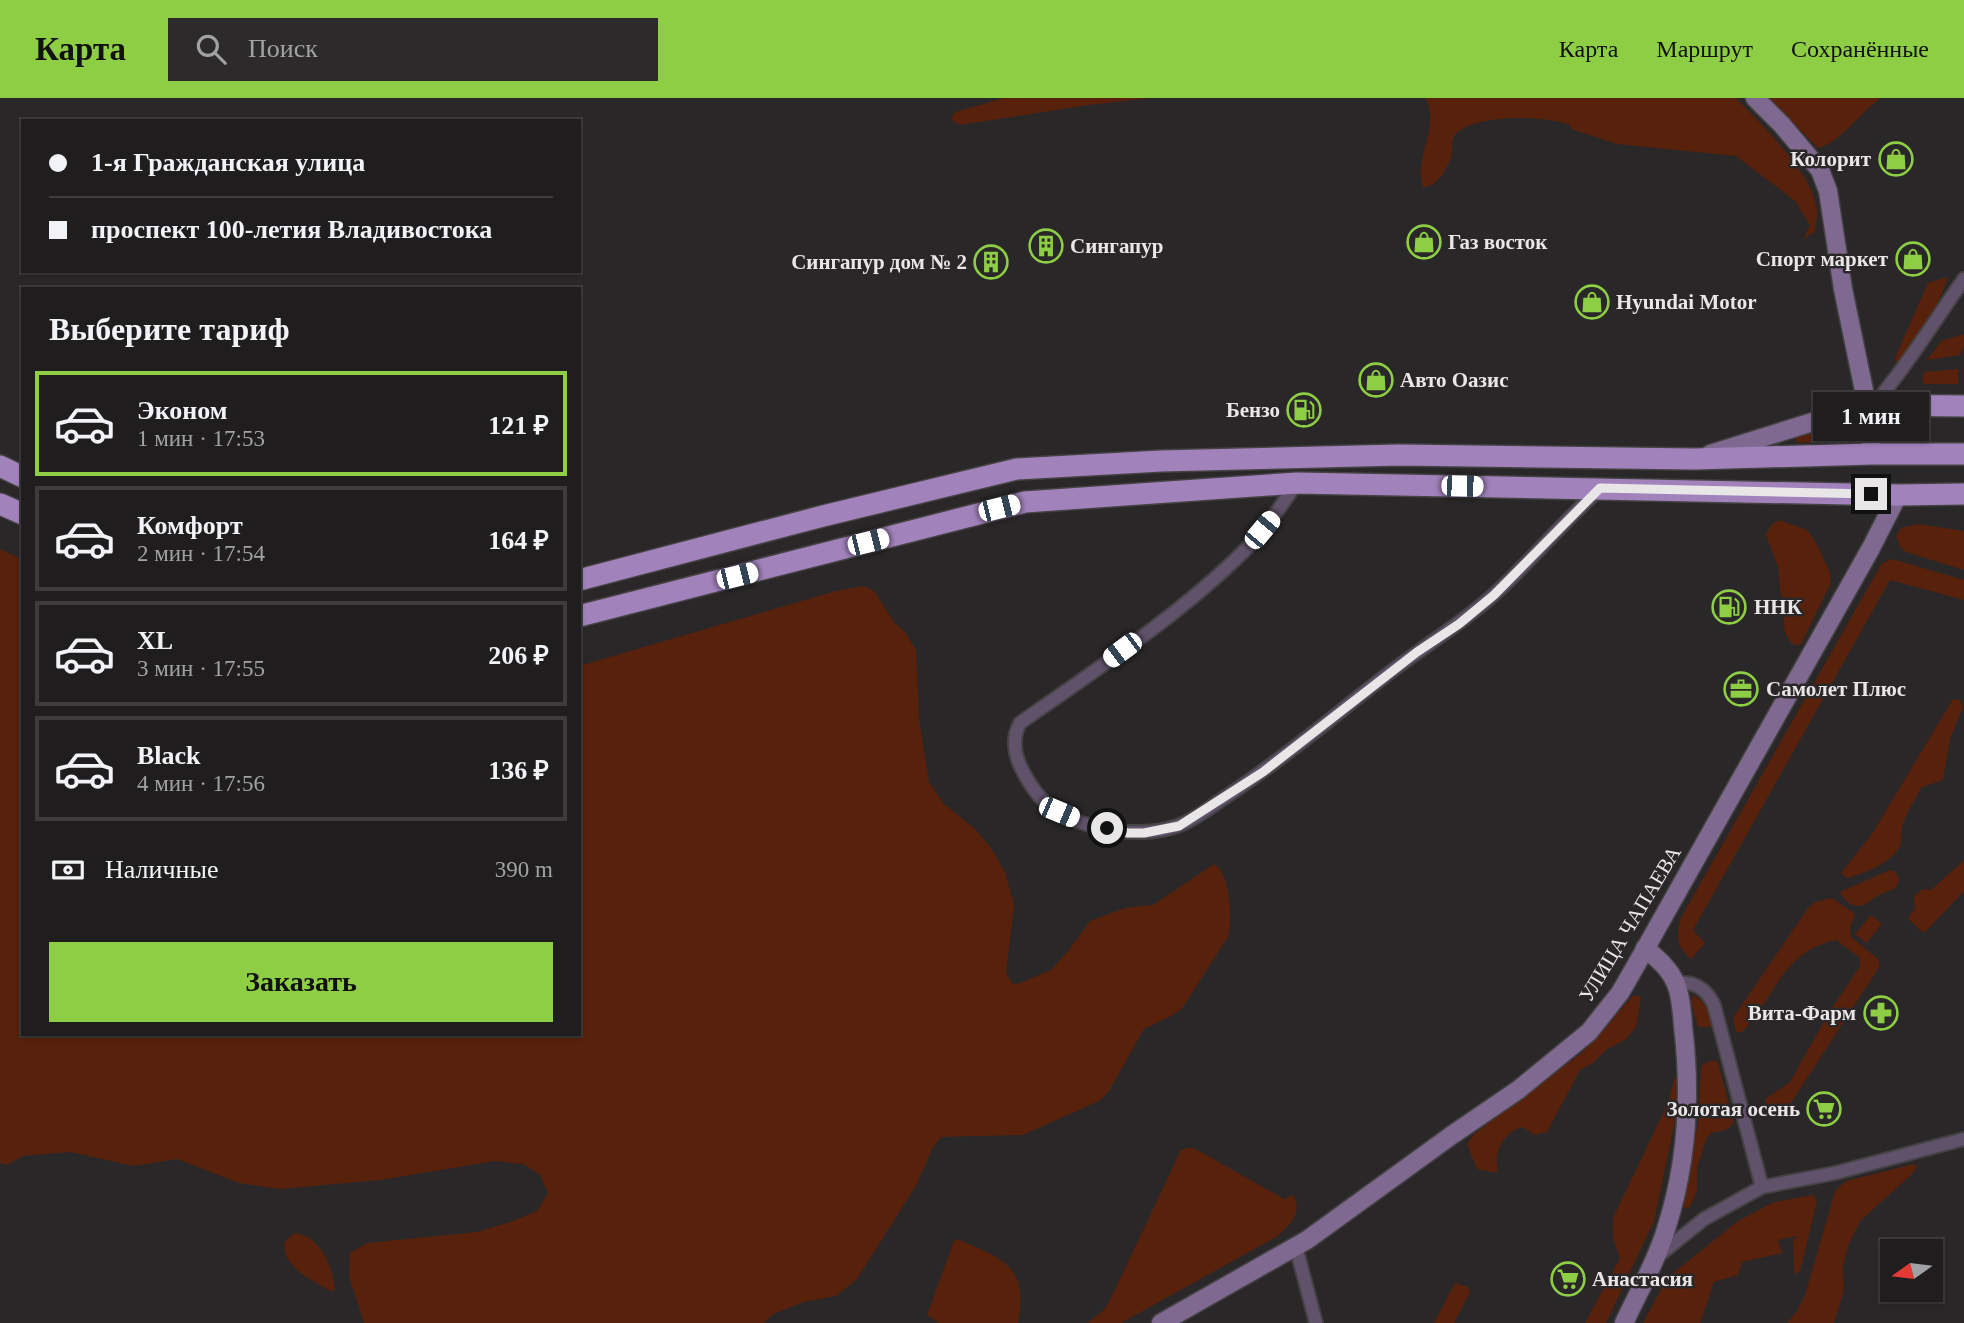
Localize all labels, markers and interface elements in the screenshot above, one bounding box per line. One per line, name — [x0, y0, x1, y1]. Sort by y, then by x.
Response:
search box — [168, 18, 658, 81]
icon: search — [192, 30, 230, 68]
text: Карта — [35, 31, 126, 67]
text: Поиск — [248, 34, 318, 63]
text: Карта — [1559, 36, 1618, 62]
text: Маршрут — [1656, 36, 1753, 62]
text: Сохранённые — [1791, 36, 1929, 62]
shop icon: Колорит — [1877, 140, 1915, 178]
place label: Колорит — [1790, 147, 1872, 171]
text: 1-я Гражданская улица — [91, 148, 365, 177]
text: проспект 100-летия Владивостока — [91, 215, 492, 244]
shop icon: Газ восток — [1405, 223, 1443, 261]
building icon: Сингапур — [1027, 227, 1065, 265]
place label: Газ восток — [1448, 230, 1548, 254]
place label: Сингапур — [1070, 234, 1163, 258]
shop icon: Спорт маркет — [1894, 240, 1932, 278]
building icon: Сингапур дом № 2 — [972, 243, 1010, 281]
place label: Спорт маркет — [1756, 247, 1889, 271]
place label: Сингапур дом № 2 — [791, 250, 967, 274]
shop icon: Hyundai Motor — [1573, 283, 1611, 321]
place label: Hyundai Motor — [1616, 290, 1757, 314]
text: Выберите тариф — [49, 311, 290, 347]
shop icon: Авто Оазис — [1357, 361, 1395, 399]
place label: Авто Оазис — [1400, 368, 1508, 392]
fuel station icon: Бензо — [1285, 391, 1323, 429]
icon: car — [53, 392, 116, 455]
callout: 1 мин — [1813, 392, 1929, 442]
text: Эконом — [137, 396, 227, 425]
place label: Бензо — [1226, 398, 1280, 422]
text: 1 мин — [1841, 404, 1901, 429]
text: 121 ₽ — [488, 411, 549, 440]
text: 1 мин · 17:53 — [137, 426, 265, 451]
car — [1441, 475, 1484, 497]
route end — [1855, 478, 1887, 510]
car — [977, 493, 1022, 523]
icon: car — [53, 507, 116, 570]
car — [1241, 507, 1284, 553]
text: Комфорт — [137, 511, 243, 540]
text: 164 ₽ — [488, 526, 549, 555]
car — [846, 527, 891, 557]
text: 2 мин · 17:54 — [137, 541, 265, 566]
car — [715, 561, 760, 591]
fuel station icon: ННК — [1710, 588, 1748, 626]
place label: ННК — [1754, 595, 1803, 619]
icon: car — [53, 622, 116, 685]
text: XL — [137, 626, 173, 655]
car — [1099, 629, 1146, 671]
text: 206 ₽ — [488, 641, 549, 670]
text: 3 мин · 17:55 — [137, 656, 265, 681]
office icon: Самолет Плюс — [1722, 670, 1760, 708]
place label: Самолет Плюс — [1766, 677, 1906, 701]
icon: car — [53, 737, 116, 800]
text: Black — [137, 741, 201, 770]
text: 136 ₽ — [488, 756, 549, 785]
text: 4 мин · 17:56 — [137, 771, 265, 796]
car — [1036, 794, 1083, 830]
route start — [1091, 812, 1123, 844]
street label: УЛИЦА ЧАПАЕВА — [1574, 841, 1686, 1006]
icon: cash — [49, 851, 87, 889]
text: Наличные — [105, 855, 218, 884]
text: 390 m — [495, 857, 553, 882]
button: Заказать — [49, 942, 553, 1022]
pharmacy icon: Вита-Фарм — [1862, 994, 1900, 1032]
place label: Вита-Фарм — [1748, 1001, 1856, 1025]
supermarket icon: Золотая осень — [1805, 1090, 1843, 1128]
place label: Золотая осень — [1666, 1097, 1800, 1121]
north arrow — [1880, 1239, 1942, 1302]
map controls — [1880, 1239, 1943, 1302]
supermarket icon: Анастасия — [1549, 1260, 1587, 1298]
place label: Анастасия — [1592, 1267, 1693, 1291]

